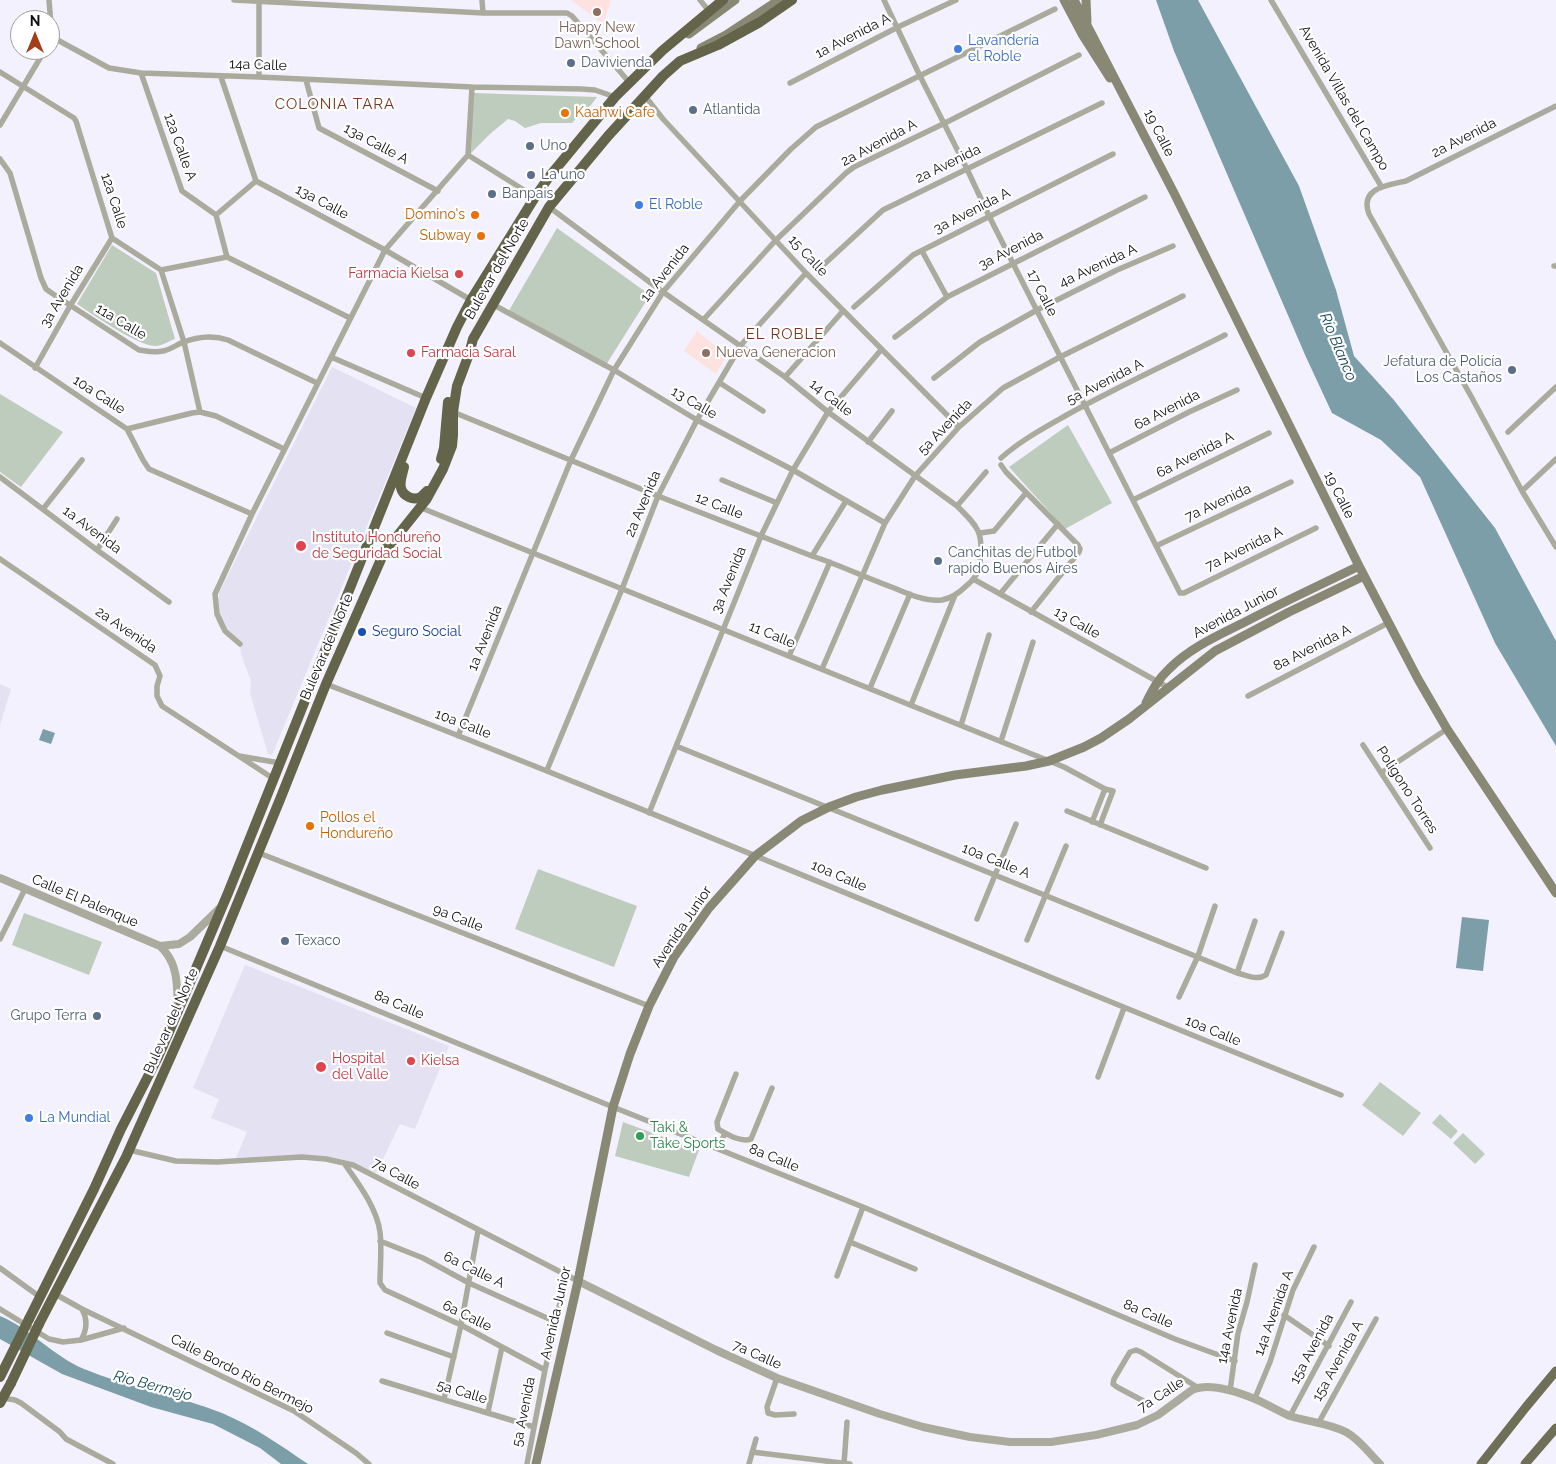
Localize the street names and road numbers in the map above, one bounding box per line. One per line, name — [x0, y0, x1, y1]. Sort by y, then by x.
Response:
street label: 1a Avenida A — [813, 10, 893, 62]
street label: Avenida Villas del Campo — [1295, 22, 1393, 174]
street label: 14a Calle — [229, 56, 287, 74]
street label: 19 Calle — [1140, 107, 1178, 159]
street label: 12a Calle A — [160, 111, 200, 183]
street label: 2a Avenida — [1429, 115, 1499, 161]
street label: 2a Avenida A — [838, 116, 920, 170]
street label: 13a Calle A — [341, 120, 411, 168]
street label: 2a Avenida — [913, 141, 983, 187]
street label: 12a Calle — [97, 171, 131, 231]
street label: 13a Calle — [293, 181, 351, 223]
street label: 3a Avenida A — [931, 185, 1013, 237]
street label: Bulevar del Norte — [461, 215, 533, 323]
street label: 3a Avenida — [976, 226, 1046, 274]
street label: 15 Calle — [785, 232, 831, 280]
street label: 1a Avenida — [637, 241, 693, 305]
street label: 4a Avenida A — [1056, 241, 1140, 291]
street label: 3a Avenida — [37, 261, 87, 331]
street label: 17 Calle — [1023, 267, 1061, 319]
street label: 11a Calle — [93, 300, 149, 344]
street label: 5a Avenida A — [1064, 355, 1146, 409]
street label: 10a Calle — [70, 372, 128, 418]
street label: 14 Calle — [806, 376, 856, 420]
street label: 13 Calle — [668, 383, 720, 423]
street label: 6a Avenida — [1131, 386, 1203, 434]
street label: 5a Avenida — [914, 396, 976, 458]
street label: 6a Avenida A — [1153, 428, 1237, 482]
street label: 2a Avenida — [621, 468, 665, 540]
street label: 19 Calle — [1320, 469, 1358, 521]
street label: 7a Avenida — [1182, 480, 1254, 526]
street label: 12 Calle — [693, 489, 745, 523]
street label: 1a Avenida — [59, 502, 125, 558]
street label: 7a Avenida A — [1203, 523, 1285, 575]
street label: 3a Avenida — [708, 544, 750, 616]
street label: Avenida Junior — [1190, 582, 1282, 642]
street label: Bulevar del Norte — [297, 591, 357, 703]
street label: 2a Avenida — [92, 603, 160, 657]
street label: 1a Avenida — [464, 603, 506, 673]
street label: 13 Calle — [1051, 604, 1103, 642]
street label: 11 Calle — [746, 618, 798, 652]
street label: 8a Avenida A — [1271, 621, 1353, 675]
street label: 10a Calle — [433, 706, 493, 742]
street label: Poligono Torres — [1373, 743, 1441, 837]
street label: 10a Calle A — [960, 840, 1032, 882]
street label: 10a Calle — [809, 857, 869, 895]
street label: Calle El Palenque — [29, 871, 141, 931]
street label: Avenida Junior — [648, 883, 716, 971]
street label: 9a Calle — [430, 901, 486, 935]
street label: Bulevar del Norte — [140, 966, 202, 1076]
street label: 8a Calle — [372, 987, 426, 1023]
street label: 10a Calle — [1183, 1012, 1243, 1050]
street label: 8a Calle — [746, 1140, 802, 1176]
street label: 7a Calle — [369, 1154, 423, 1194]
street label: 6a Calle A — [441, 1248, 507, 1292]
street label: Avenida Junior — [537, 1265, 575, 1361]
street label: 14a Avenida A — [1251, 1268, 1297, 1358]
street label: 14a Avenida — [1214, 1287, 1246, 1365]
street label: 8a Calle — [1121, 1296, 1175, 1332]
street label: 6a Calle — [440, 1297, 494, 1335]
street label: 15a Avenida — [1287, 1311, 1337, 1387]
street label: 15a Avenida A — [1309, 1318, 1367, 1404]
street label: Calle Bordo Río Bermejo — [168, 1331, 316, 1417]
street label: 7a Calle — [730, 1337, 784, 1373]
street label: 7a Calle — [1135, 1374, 1187, 1416]
street label: 5a Calle — [435, 1376, 489, 1408]
street label: 5a Avenida — [509, 1376, 539, 1448]

